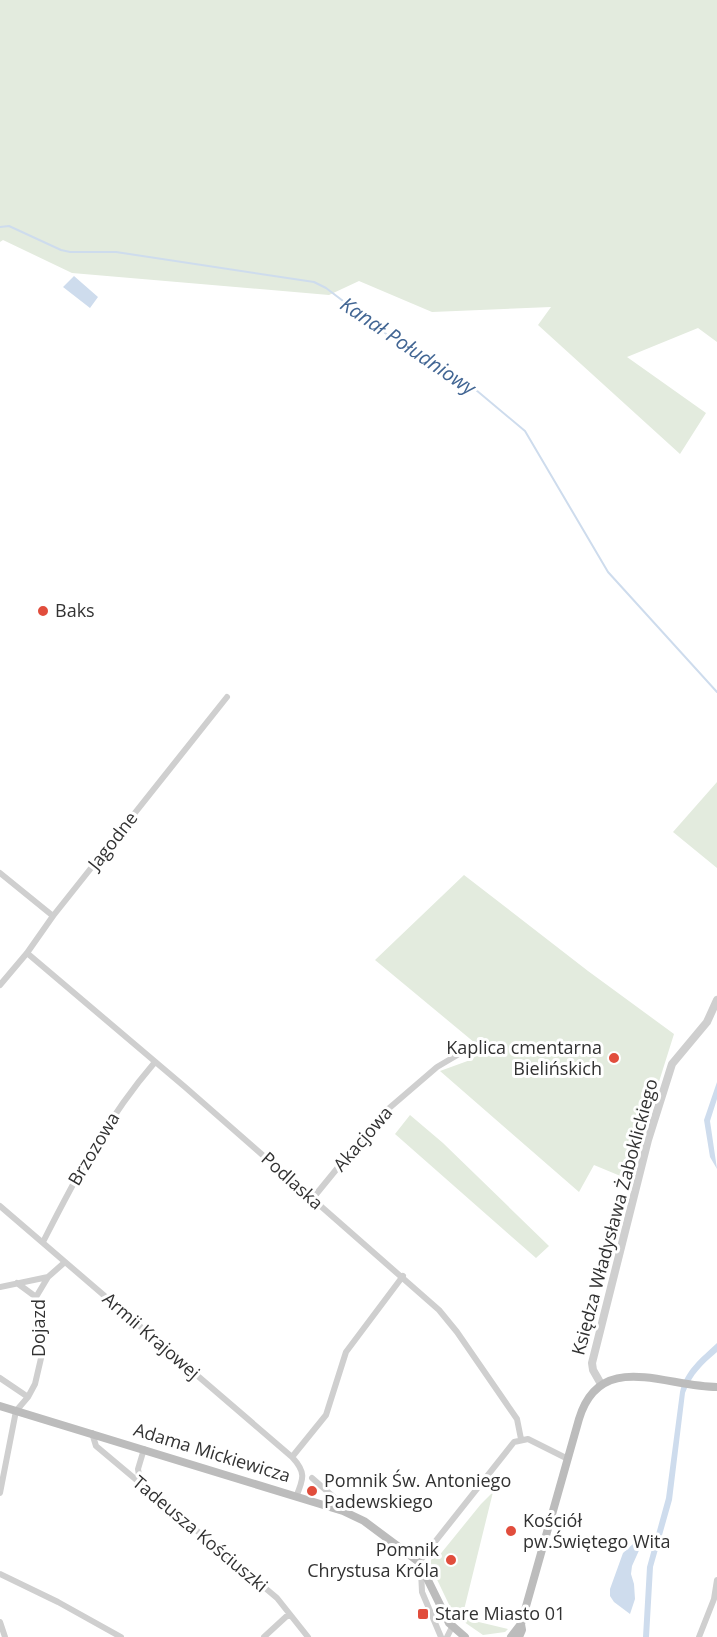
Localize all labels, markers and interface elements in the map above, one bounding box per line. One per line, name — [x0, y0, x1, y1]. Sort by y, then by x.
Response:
water label: Kanał Południowy — [335, 290, 483, 402]
place label: Baks — [55, 598, 95, 622]
marker: Baks — [36, 604, 50, 618]
street label: Jagodne — [81, 806, 142, 876]
place label: Kaplica cmentarna Bielińskich — [446, 1035, 602, 1080]
marker: Kaplica cmentarna Bielińskich — [607, 1051, 621, 1065]
street label: Księdza Władysława Żaboklickiego — [566, 1076, 663, 1358]
street label: Akacjowa — [327, 1101, 397, 1176]
street label: Brzozowa — [62, 1107, 124, 1190]
street label: Podlaska — [257, 1146, 329, 1214]
street label: Armii Krajowej — [98, 1286, 205, 1384]
street label: Dojazd — [26, 1299, 50, 1357]
street label: Adama Mickiewicza — [131, 1417, 294, 1487]
place label: Pomnik Św. Antoniego Padewskiego — [324, 1468, 511, 1513]
street label: Tadeusza Kościuszki — [128, 1470, 273, 1597]
marker: Pomnik Św. Antoniego Padewskiego — [305, 1484, 319, 1498]
place label: Kościół pw.Świętego Wita — [523, 1508, 671, 1553]
marker: Kościół pw.Świętego Wita — [504, 1524, 518, 1538]
place label: Pomnik Chrystusa Króla — [307, 1537, 440, 1582]
marker: Pomnik Chrystusa Króla — [444, 1553, 458, 1567]
place label: Stare Miasto 01 — [435, 1601, 565, 1625]
marker: Stare Miasto 01 — [416, 1607, 430, 1621]

